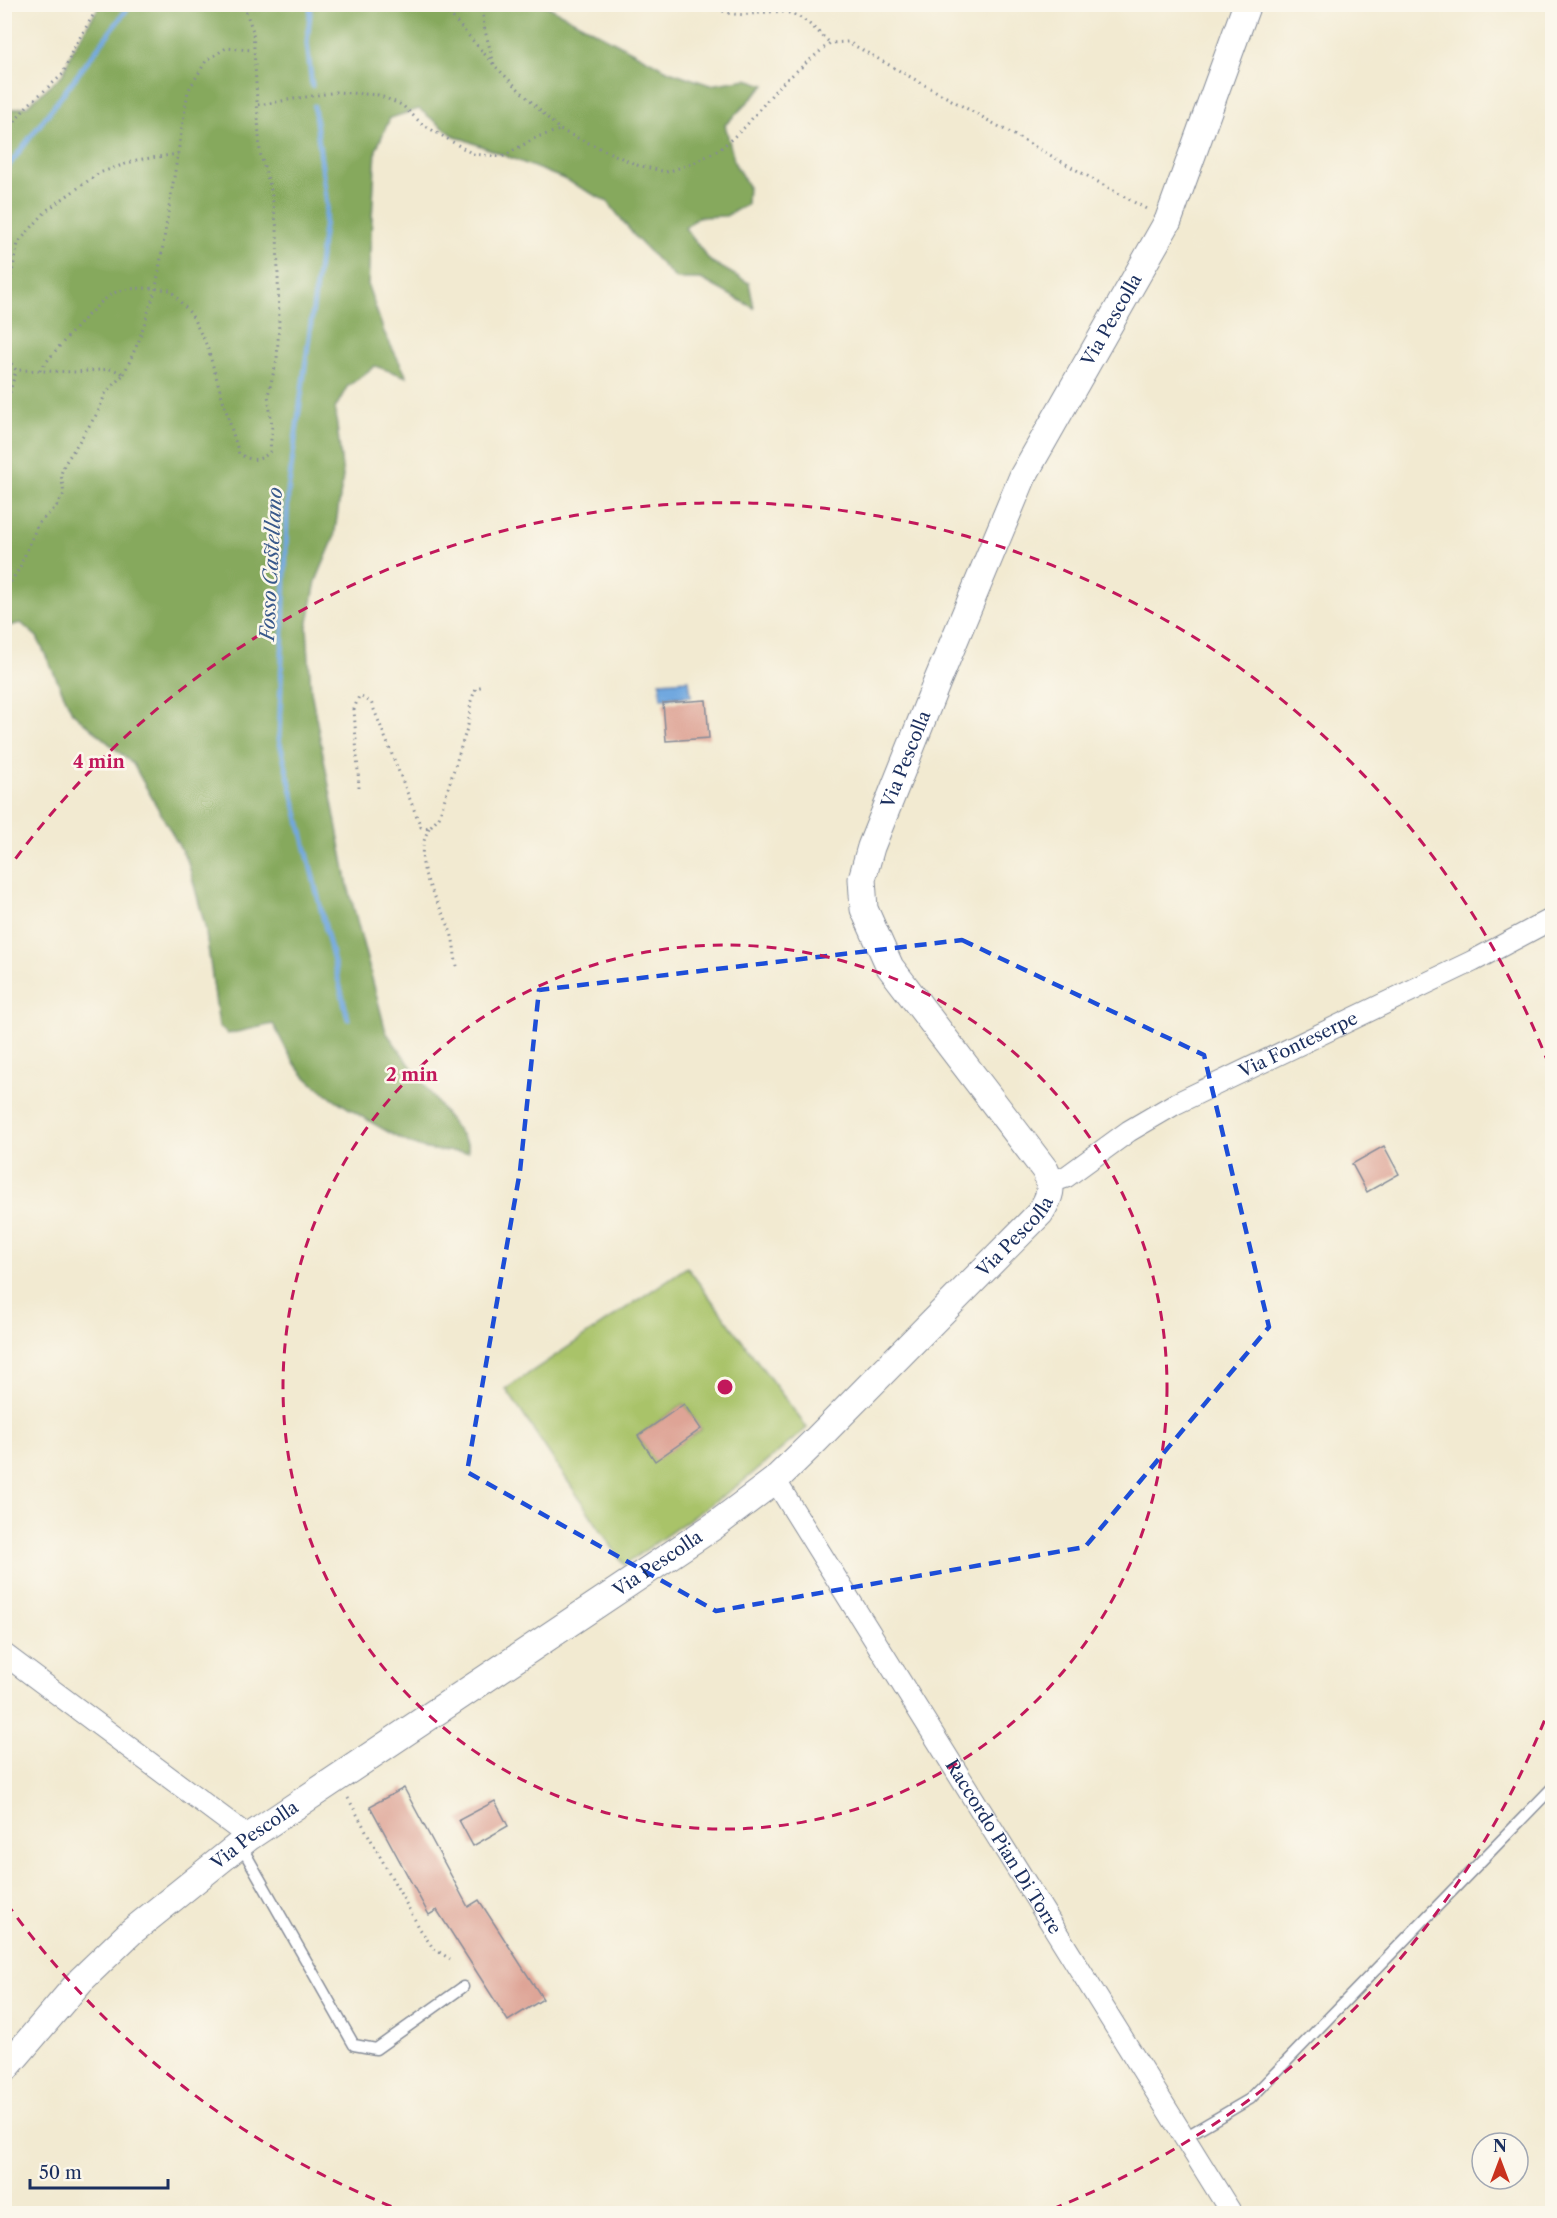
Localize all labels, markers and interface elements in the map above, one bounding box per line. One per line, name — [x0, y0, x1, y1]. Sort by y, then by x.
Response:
street label: Via Pescolla — [1076, 270, 1147, 371]
water label: Fosso Castellano — [255, 487, 287, 643]
street label: Via Pescolla — [876, 707, 936, 812]
text: 4 min — [73, 751, 126, 773]
street label: Via Fonteserpe — [1235, 1007, 1361, 1083]
text: 2 min — [386, 1064, 439, 1086]
street label: Via Pescolla — [971, 1193, 1058, 1282]
centre of rings — [715, 1377, 735, 1397]
street label: Via Pescolla — [608, 1526, 707, 1602]
street label: Raccordo Pian Di Torre — [941, 1755, 1066, 1938]
street label: Via Pescolla — [206, 1796, 303, 1875]
north arrow — [1470, 2131, 1530, 2191]
text: N — [1493, 2136, 1507, 2156]
scale bar — [30, 2152, 168, 2190]
text: 50 m — [39, 2162, 82, 2184]

